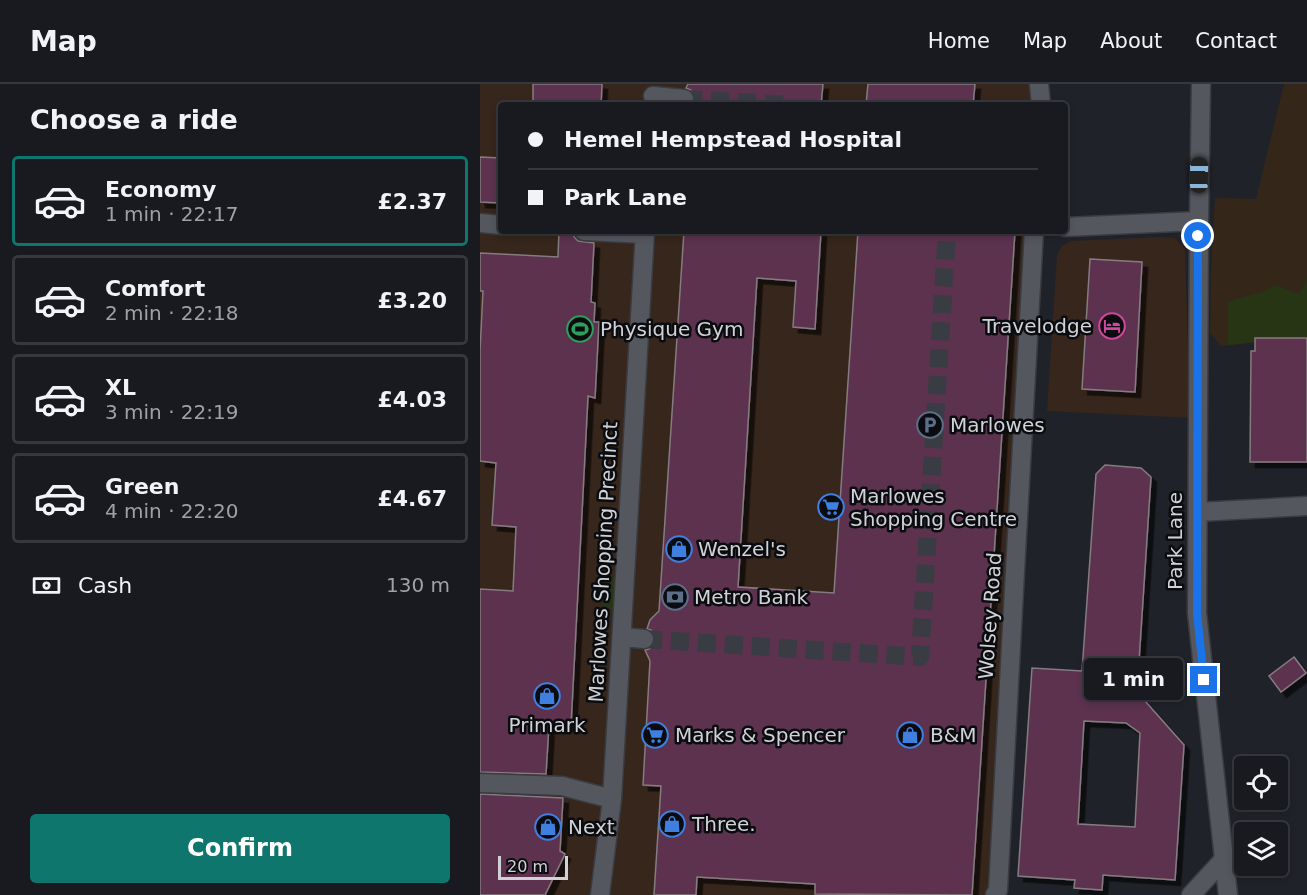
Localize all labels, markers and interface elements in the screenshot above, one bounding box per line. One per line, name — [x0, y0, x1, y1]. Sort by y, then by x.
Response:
text: Map — [30, 25, 97, 58]
text: Home — [928, 29, 990, 53]
text: Map — [1023, 29, 1067, 53]
text: About — [1100, 29, 1162, 53]
text: Contact — [1195, 29, 1277, 53]
text: Choose a ride — [30, 104, 238, 135]
text: Hemel Hempstead Hospital — [564, 127, 902, 152]
car — [1190, 157, 1208, 193]
icon: car — [33, 174, 87, 228]
text: Economy — [105, 177, 216, 202]
text: Park Lane — [564, 185, 687, 210]
text: £2.37 — [377, 189, 447, 214]
text: 1 min · 22:17 — [105, 202, 239, 226]
route start — [1184, 222, 1211, 249]
icon: car — [33, 273, 87, 327]
text: Comfort — [105, 276, 205, 301]
text: £3.20 — [377, 288, 447, 313]
text: 2 min · 22:18 — [105, 301, 239, 325]
hotel icon: Travelodge — [1097, 311, 1127, 341]
sports icon: Physique Gym — [565, 314, 595, 344]
place label: Travelodge — [982, 314, 1092, 338]
place label: Physique Gym — [600, 317, 743, 341]
icon: car — [33, 372, 87, 426]
text: XL — [105, 375, 136, 400]
text: £4.03 — [377, 387, 447, 412]
text: 3 min · 22:19 — [105, 400, 239, 424]
parking icon: Marlowes — [915, 410, 945, 440]
place label: Marlowes — [950, 413, 1045, 437]
street label: Marlowes Shopping Precinct — [584, 421, 622, 703]
icon: car — [33, 471, 87, 525]
text: Green — [105, 474, 179, 499]
place label: Marlowes Shopping Centre — [850, 484, 1017, 531]
text: £4.67 — [377, 486, 447, 511]
supermarket icon: Marlowes Shopping Centre — [816, 492, 846, 522]
street label: Park Lane — [1163, 492, 1187, 590]
text: 4 min · 22:20 — [105, 499, 239, 523]
shop icon: Wenzel's — [664, 534, 694, 564]
place label: Wenzel's — [698, 537, 786, 561]
street label: Wolsey Road — [974, 552, 1006, 680]
icon: cash — [30, 569, 63, 602]
text: Cash — [78, 573, 132, 598]
text: 130 m — [386, 573, 450, 597]
bank icon: Metro Bank — [660, 582, 690, 612]
place label: Metro Bank — [694, 585, 808, 609]
callout: 1 min — [1084, 659, 1183, 701]
route end — [1190, 666, 1217, 693]
text: 1 min — [1102, 667, 1165, 691]
shop icon: Primark — [532, 681, 562, 711]
place label: Primark — [508, 713, 586, 737]
supermarket icon: Marks & Spencer — [640, 720, 670, 750]
shop icon: B&M — [895, 720, 925, 750]
place label: Marks & Spencer — [675, 723, 846, 747]
place label: B&M — [930, 723, 977, 747]
map controls — [1234, 756, 1288, 876]
button: locate — [1234, 756, 1288, 810]
shop icon: Three. — [657, 809, 687, 839]
shop icon: Next — [533, 812, 563, 842]
place label: Three. — [691, 812, 756, 836]
button: Confirm — [30, 814, 450, 883]
place label: Next — [568, 815, 615, 839]
button: layers — [1234, 822, 1288, 876]
scale bar — [498, 853, 568, 880]
text: 20 m — [507, 857, 548, 876]

